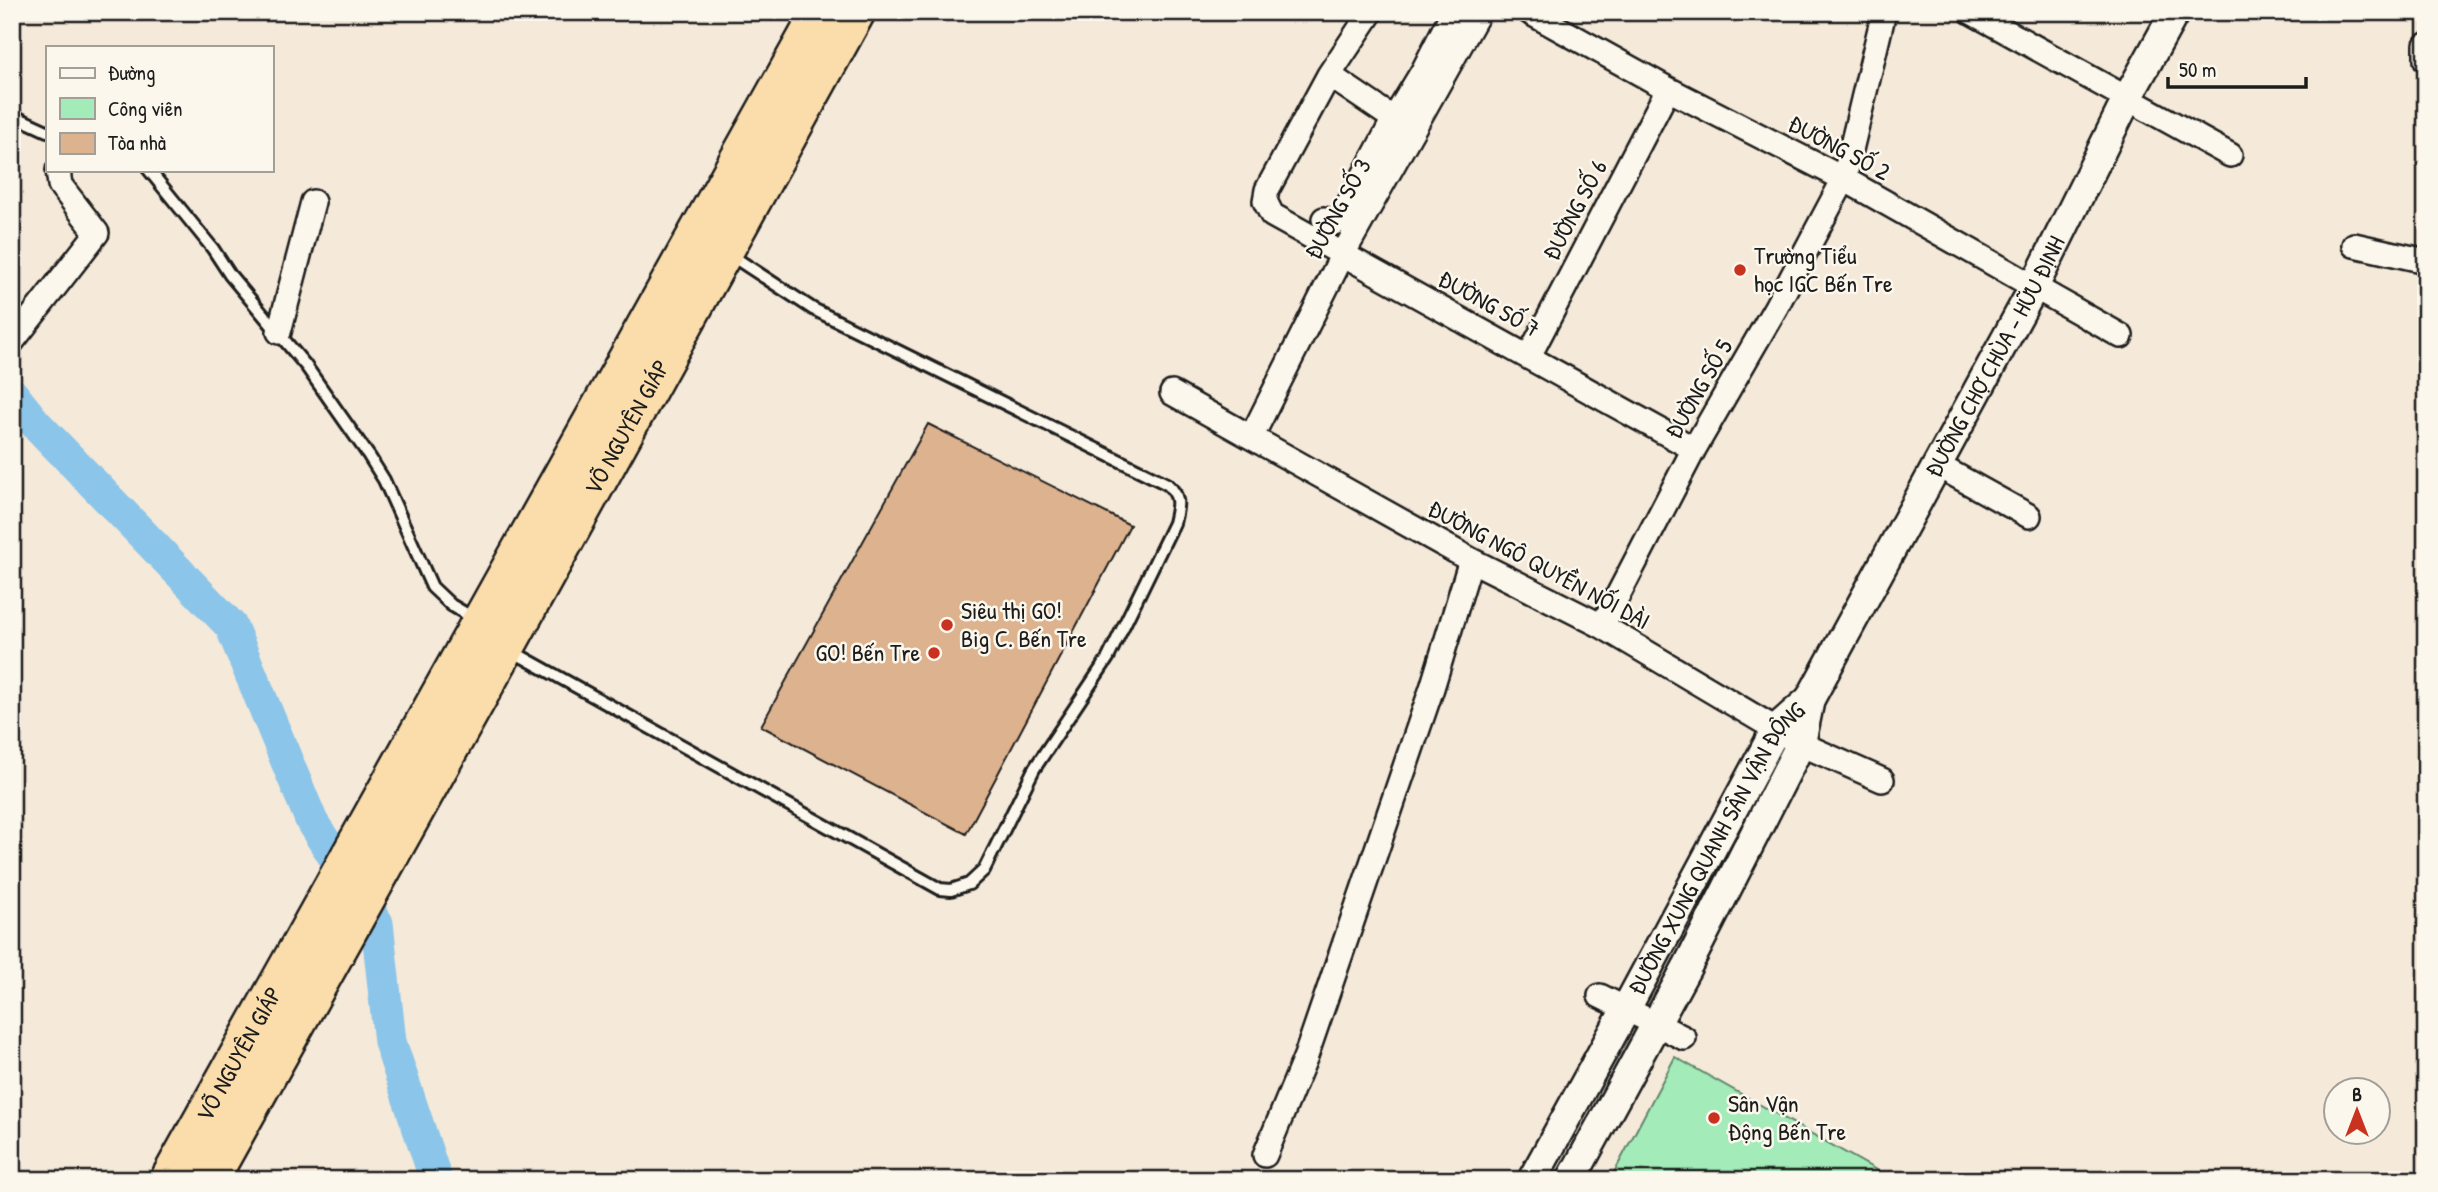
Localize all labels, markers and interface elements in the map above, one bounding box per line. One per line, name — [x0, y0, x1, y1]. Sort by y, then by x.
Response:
legend — [46, 46, 273, 172]
scale bar — [2168, 46, 2307, 90]
text: 50 m — [2179, 55, 2216, 84]
text: Đường — [108, 58, 155, 87]
text: Công viên — [108, 94, 183, 123]
street label: ĐƯỜNG SỐ 2 — [1783, 107, 1896, 187]
text: Tòa nhà — [108, 128, 166, 157]
street label: ĐƯỜNG SỐ 3 — [1296, 153, 1378, 264]
street label: ĐƯỜNG SỐ 6 — [1534, 154, 1614, 265]
street label: ĐƯỜNG CHỢ CHÙA - HỮU ĐỊNH — [1917, 230, 2072, 482]
place label: Trường Tiểu học IGC Bến Tre — [1754, 239, 1893, 299]
street label: ĐƯỜNG SỐ 7 — [1433, 262, 1546, 344]
marker: Trường Tiểu học IGC Bến Tre — [1732, 262, 1748, 278]
street label: ĐƯỜNG SỐ 5 — [1657, 333, 1739, 444]
street label: VÕ NGUYÊN GIÁP — [576, 353, 676, 500]
street label: ĐƯỜNG NGÔ QUYỀN NỐI DÀI — [1423, 492, 1656, 636]
place label: Siêu thị GO! Big C. Bến Tre — [961, 594, 1087, 654]
marker: Siêu thị GO! Big C. Bến Tre — [939, 617, 955, 633]
place label: GO! Bến Tre — [816, 636, 920, 668]
marker: GO! Bến Tre — [926, 645, 942, 661]
street label: ĐƯỜNG XUNG QUANH SÂN VẬN ĐỘNG — [1620, 694, 1811, 1000]
street label: VÕ NGUYÊN GIÁP — [188, 981, 289, 1127]
north arrow — [2322, 1076, 2392, 1146]
text: B — [2352, 1081, 2362, 1107]
place label: Sân Vận Động Bến Tre — [1728, 1087, 1846, 1147]
marker: Sân Vận Động Bến Tre — [1706, 1110, 1722, 1126]

